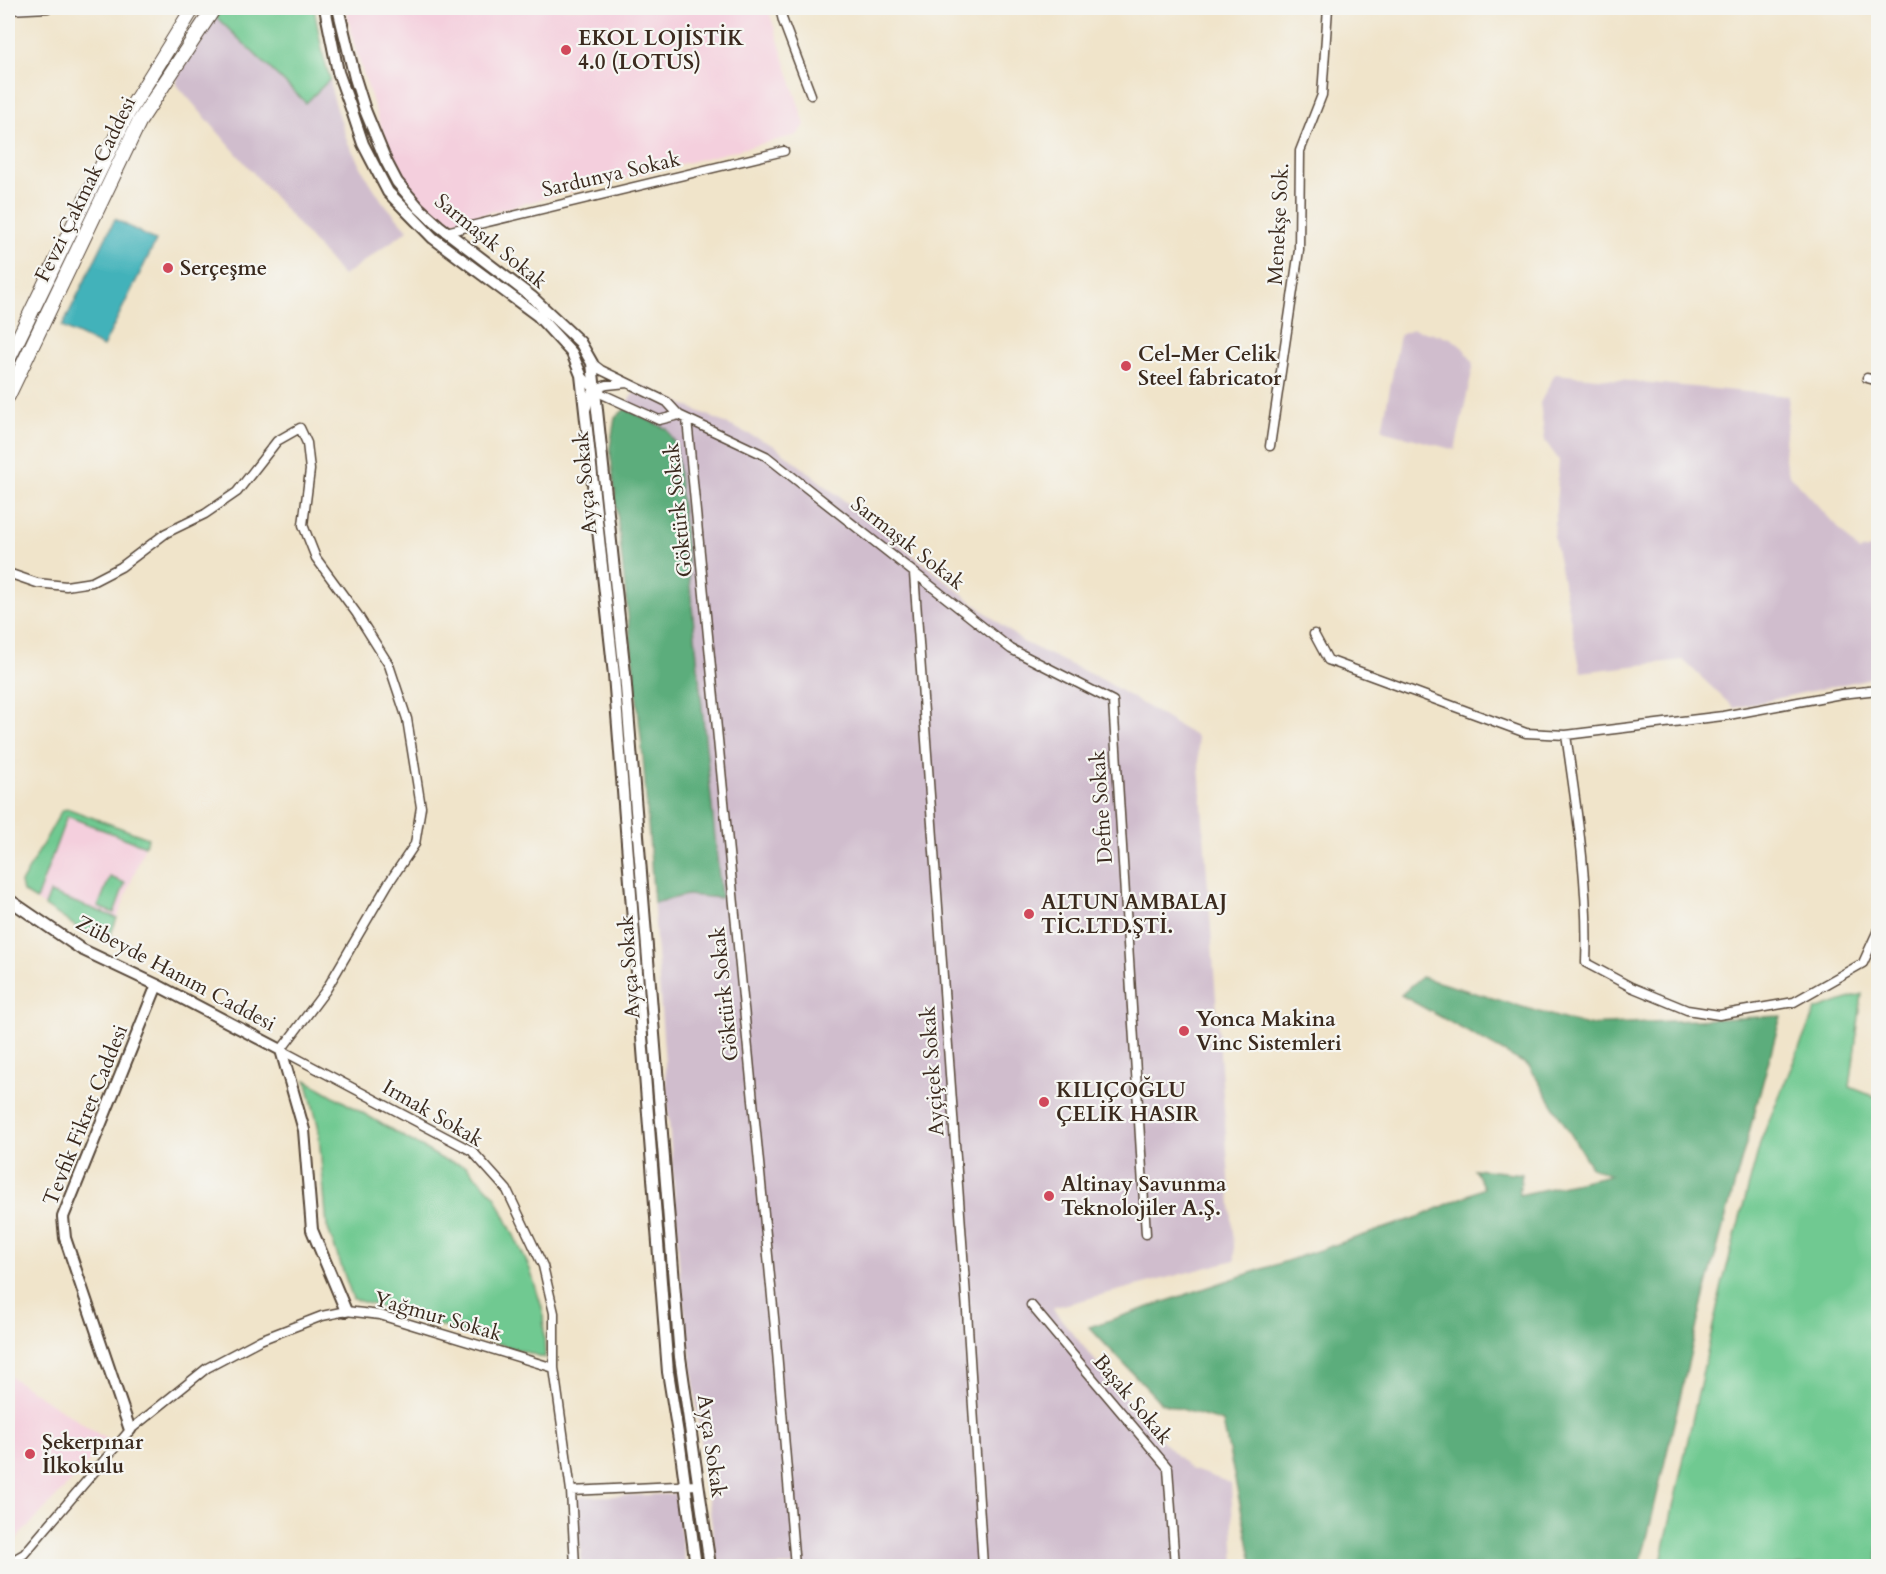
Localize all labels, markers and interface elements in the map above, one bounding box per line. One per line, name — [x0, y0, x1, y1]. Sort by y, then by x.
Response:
place label: EKOL LOJİSTİK 4.0 (LOTUS) — [578, 24, 744, 77]
marker: EKOL LOJİSTİK 4.0 (LOTUS) — [559, 43, 573, 57]
street label: Fevzi Çakmak Caddesi — [28, 92, 143, 287]
street label: Sardunya Sokak — [539, 144, 684, 204]
street label: Menekşe Sok. — [1261, 162, 1296, 286]
street label: Sarmaşık Sokak — [428, 187, 554, 296]
place label: Serçeşme — [180, 254, 267, 283]
marker: Serçeşme — [161, 261, 175, 275]
place label: Cel-Mer Celik Steel fabricator — [1138, 340, 1282, 393]
marker: Cel-Mer Celik Steel fabricator — [1119, 359, 1133, 373]
street label: Ayça Sokak — [566, 429, 604, 536]
street label: Göktürk Sokak — [657, 440, 700, 579]
street label: Sarmaşık Sokak — [845, 490, 971, 598]
street label: Defne Sokak — [1083, 749, 1120, 865]
place label: ALTUN AMBALAJ TİC.LTD.ŞTİ. — [1041, 888, 1227, 941]
marker: ALTUN AMBALAJ TİC.LTD.ŞTİ. — [1022, 907, 1036, 921]
street label: Zübeyde Hanım Caddesi — [71, 908, 281, 1039]
street label: Ayça Sokak — [611, 913, 648, 1020]
street label: Göktürk Sokak — [703, 924, 746, 1063]
street label: Ayçiçek Sokak — [913, 1004, 952, 1137]
place label: Yonca Makina Vinc Sistemleri — [1196, 1005, 1342, 1058]
street label: Tevfik Fikret Caddesi — [36, 1020, 135, 1210]
marker: Yonca Makina Vinc Sistemleri — [1177, 1024, 1191, 1038]
street label: Irmak Sokak — [377, 1073, 489, 1154]
place label: KILIÇOĞLU ÇELİK HASIR — [1056, 1076, 1199, 1129]
marker: KILIÇOĞLU ÇELİK HASIR — [1037, 1095, 1051, 1109]
place label: Altinay Savunma Teknolojiler A.Ş. — [1061, 1170, 1227, 1223]
marker: Altinay Savunma Teknolojiler A.Ş. — [1042, 1189, 1056, 1203]
street label: Yağmur Sokak — [370, 1284, 506, 1349]
street label: Başak Sokak — [1086, 1348, 1179, 1451]
street label: Ayça Sokak — [690, 1393, 733, 1500]
place label: Şekerpınar İlkokulu — [42, 1428, 144, 1481]
marker: Şekerpınar İlkokulu — [23, 1447, 37, 1461]

